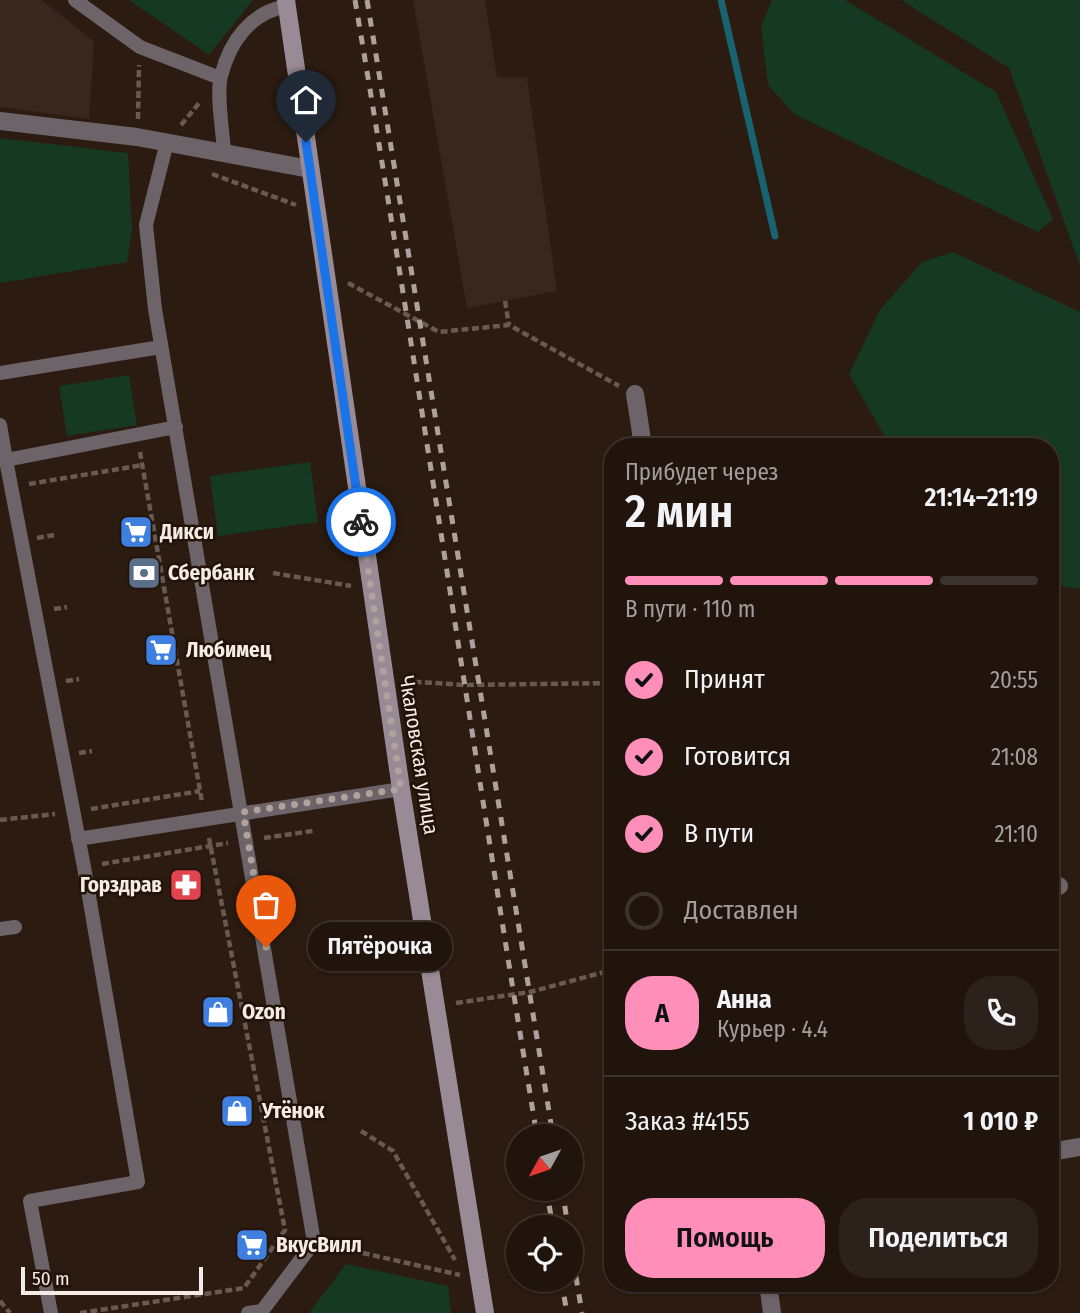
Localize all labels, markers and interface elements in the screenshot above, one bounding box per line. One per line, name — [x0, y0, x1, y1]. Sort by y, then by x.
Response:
pin — [276, 70, 336, 142]
icon: home — [287, 81, 325, 119]
text: Прибудет через — [625, 458, 778, 486]
text: 21:14–21:19 — [924, 482, 1038, 513]
text: 2 мин — [625, 484, 733, 539]
courier — [326, 487, 396, 557]
icon: bike — [342, 503, 380, 541]
supermarket icon: Дикси — [117, 513, 155, 551]
place label: Дикси — [159, 519, 214, 545]
bank icon: Сбербанк — [125, 554, 163, 592]
place label: Сбербанк — [168, 560, 255, 586]
text: В пути · 110 m — [625, 595, 756, 623]
supermarket icon: Любимец — [142, 631, 180, 669]
place label: Любимец — [186, 637, 272, 663]
icon: check — [625, 661, 663, 699]
text: Принят — [684, 664, 765, 695]
text: 20:55 — [990, 666, 1038, 694]
street label: Чкаловская улица — [394, 674, 444, 836]
icon: check — [625, 738, 663, 776]
text: Готовится — [684, 741, 791, 772]
text: 21:08 — [991, 743, 1038, 771]
icon: check — [625, 815, 663, 853]
text: В пути — [684, 818, 754, 849]
text: 21:10 — [995, 820, 1038, 848]
pharmacy icon: Горздрав — [167, 866, 205, 904]
place label: Горздрав — [80, 872, 162, 898]
pin — [236, 875, 296, 947]
icon: bag — [247, 886, 285, 924]
text: Доставлен — [684, 895, 799, 926]
callout: Пятёрочка — [308, 922, 452, 972]
text: Пятёрочка — [328, 932, 432, 960]
button: phone — [964, 976, 1038, 1050]
text: Анна — [717, 984, 772, 1015]
shop icon: Ozon — [199, 993, 237, 1031]
text: А — [655, 998, 669, 1029]
place label: Ozon — [242, 999, 286, 1025]
text: Курьер · 4.4 — [717, 1015, 828, 1043]
shop icon: Утёнок — [218, 1092, 256, 1130]
place label: Утёнок — [261, 1098, 325, 1124]
text: Заказ #4155 — [625, 1106, 750, 1137]
text: 1 010 ₽ — [963, 1106, 1038, 1137]
north arrow — [506, 1124, 583, 1200]
map controls — [506, 1124, 583, 1292]
button: Помощь — [625, 1198, 825, 1278]
button: Поделиться — [839, 1198, 1038, 1278]
button: locate — [506, 1215, 583, 1292]
supermarket icon: ВкусВилл — [233, 1226, 271, 1264]
place label: ВкусВилл — [276, 1232, 362, 1258]
scale bar — [21, 1264, 203, 1296]
text: 50 m — [32, 1267, 70, 1290]

